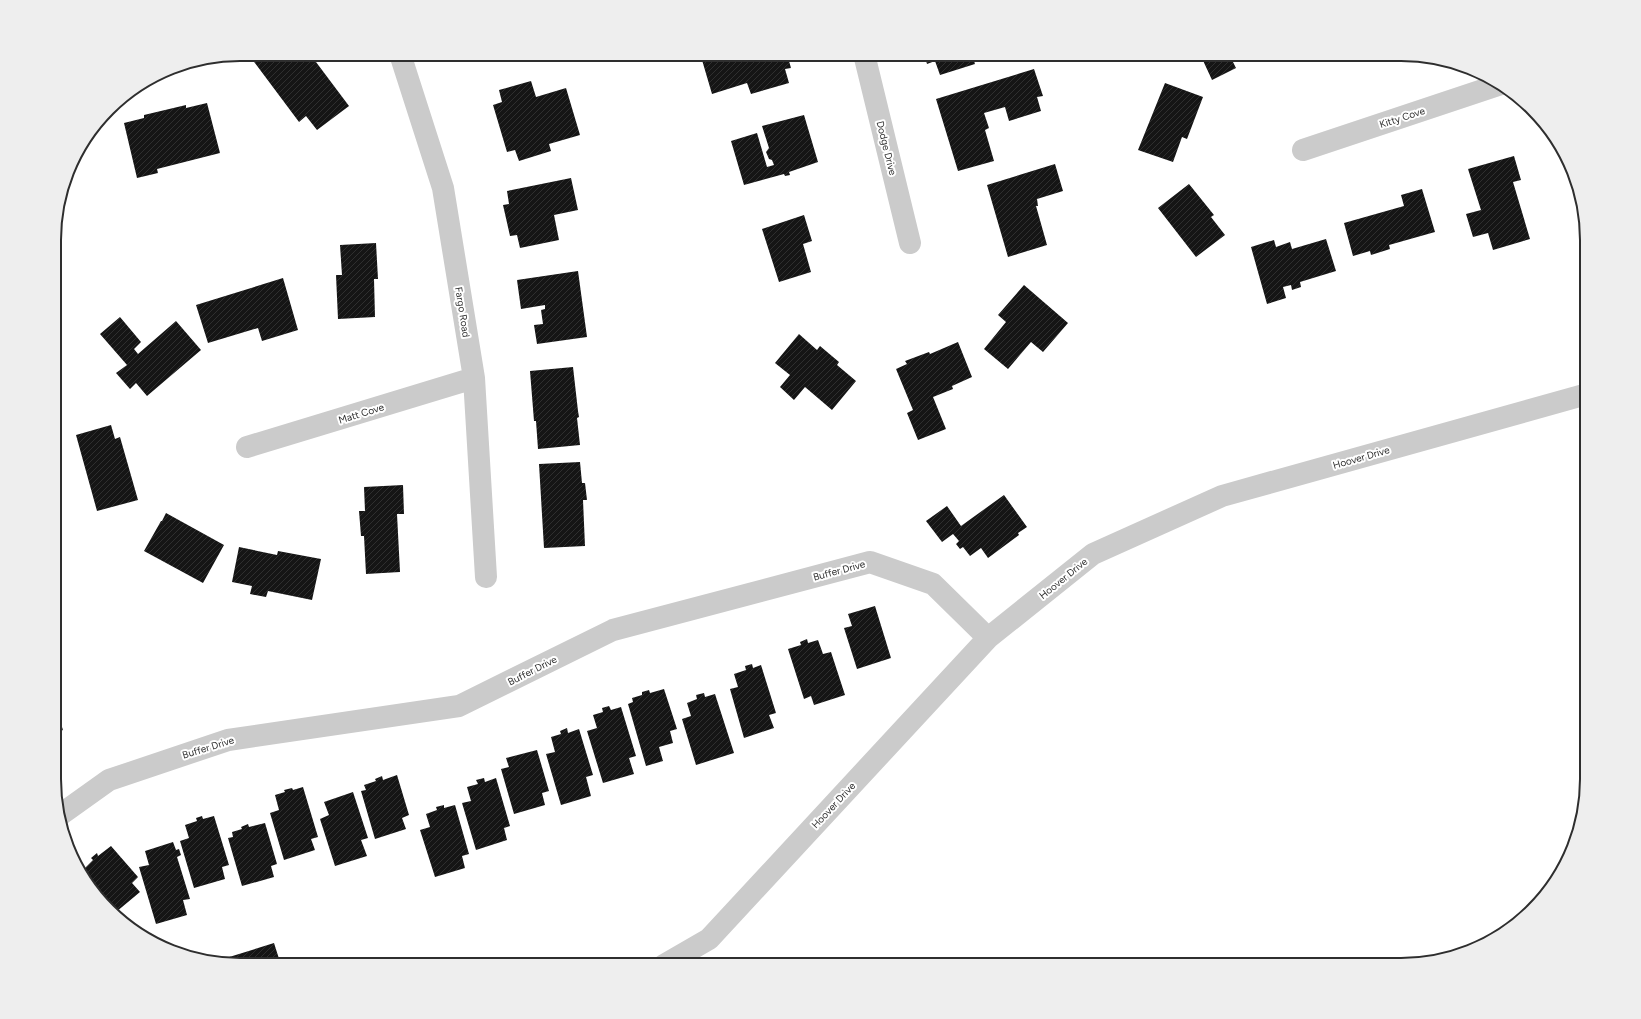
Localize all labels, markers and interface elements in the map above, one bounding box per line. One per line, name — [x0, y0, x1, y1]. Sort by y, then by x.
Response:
street label: Kitty Cove — [1378, 104, 1427, 131]
street label: Dodge Drive — [873, 120, 900, 177]
street label: Fargo Road — [452, 286, 473, 338]
street label: Matt Cove — [337, 400, 386, 427]
street label: Hoover Drive — [1331, 443, 1392, 472]
street label: Hoover Drive — [1036, 555, 1091, 602]
street label: Buffer Drive — [812, 557, 867, 584]
street label: Buffer Drive — [505, 652, 559, 688]
street label: Buffer Drive — [181, 733, 236, 762]
street label: Hoover Drive — [809, 779, 858, 831]

